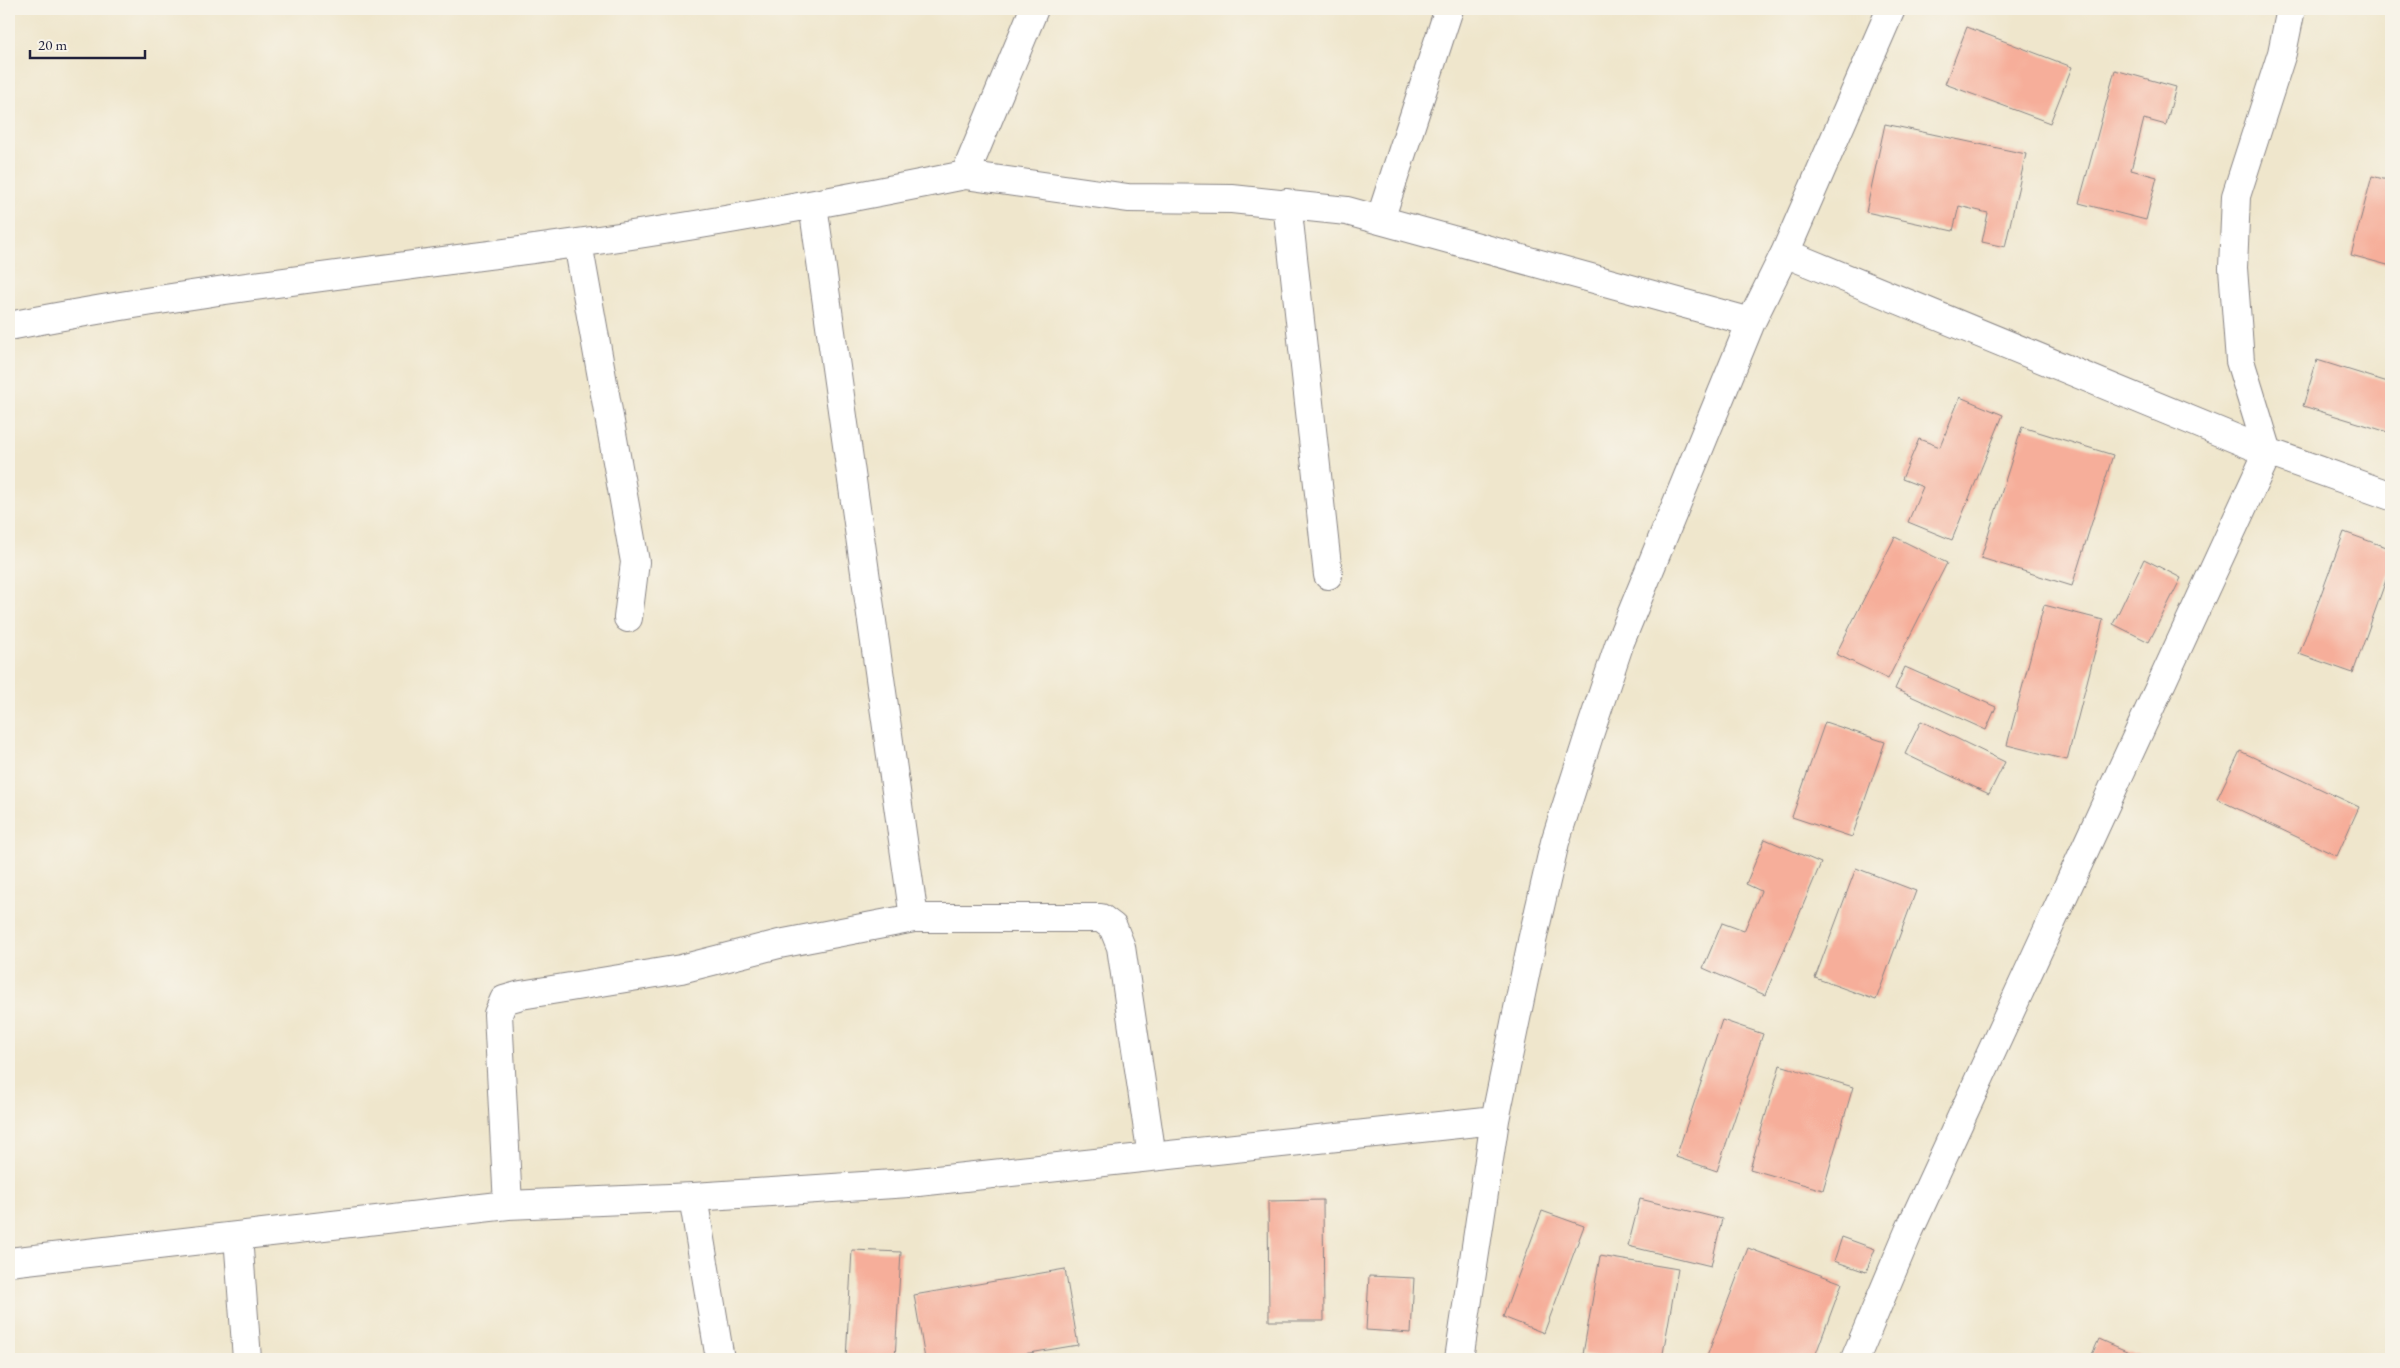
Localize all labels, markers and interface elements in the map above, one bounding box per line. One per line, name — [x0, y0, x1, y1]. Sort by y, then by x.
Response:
scale bar — [30, 28, 145, 60]
text: 20 m — [38, 35, 67, 54]

